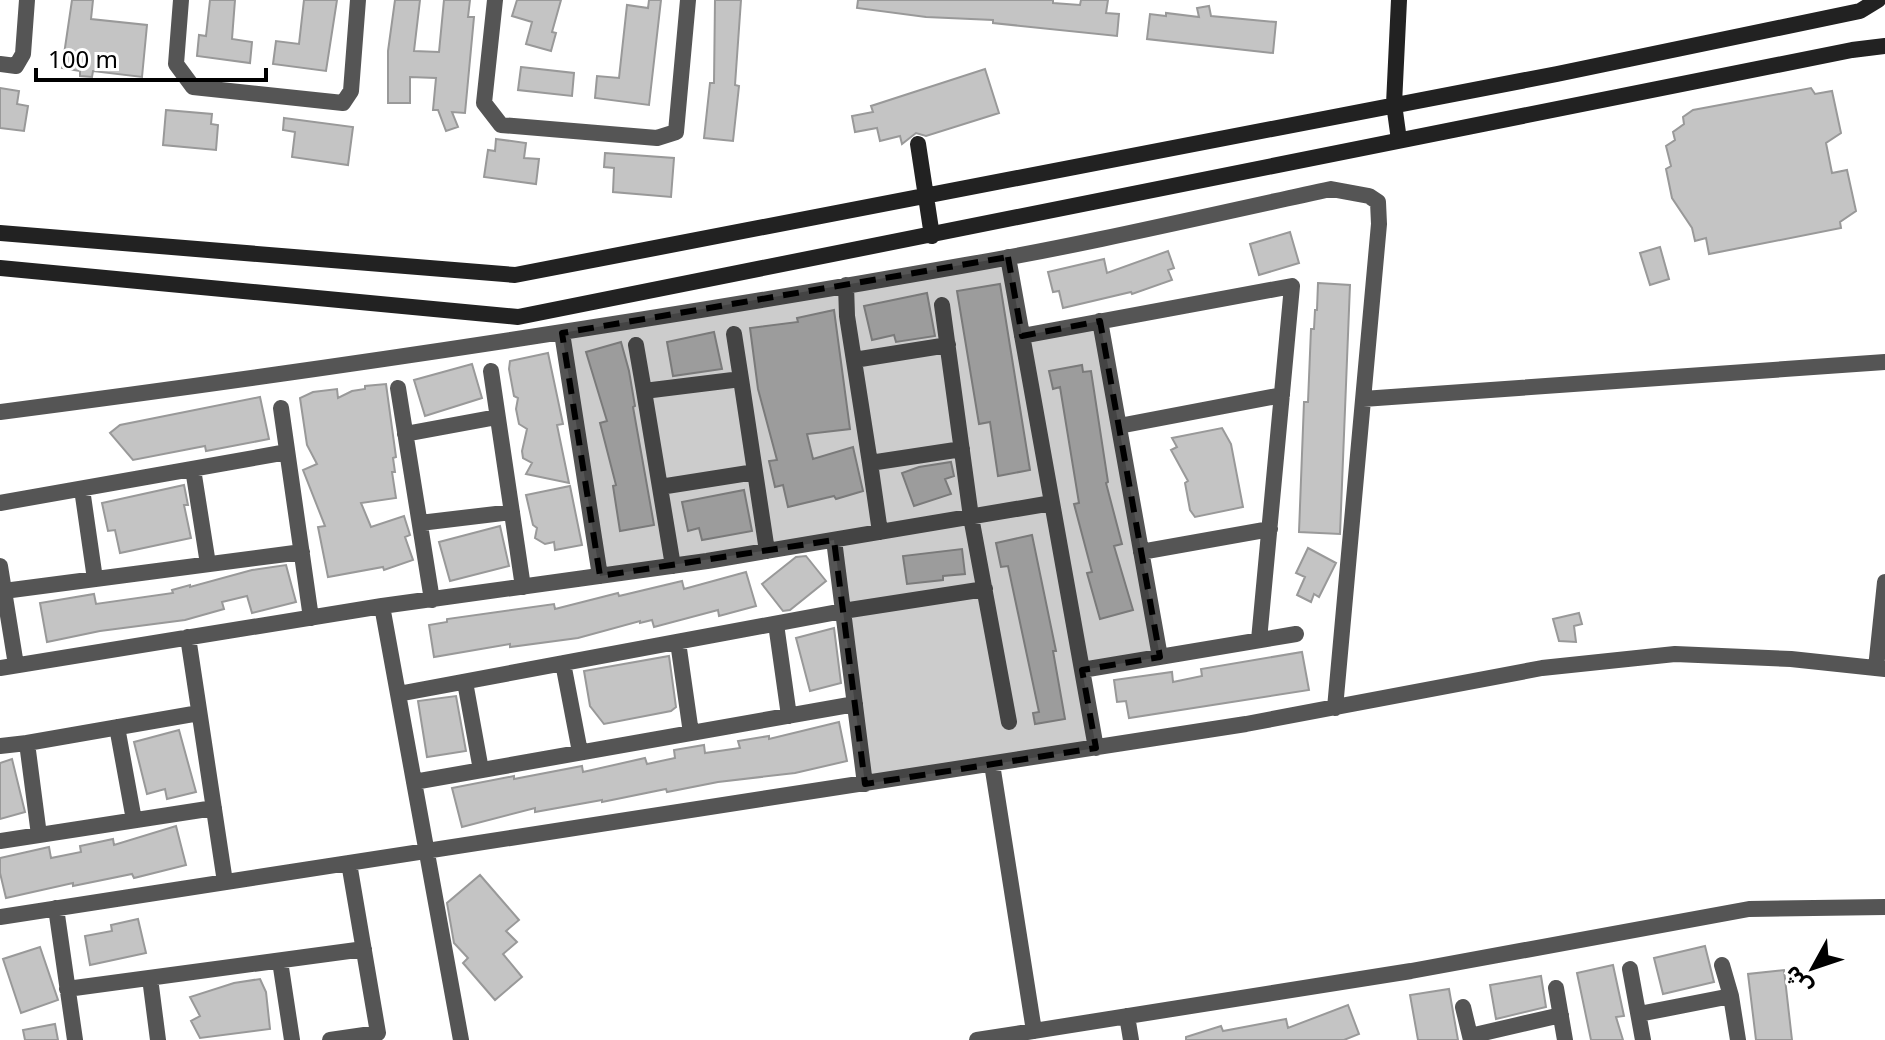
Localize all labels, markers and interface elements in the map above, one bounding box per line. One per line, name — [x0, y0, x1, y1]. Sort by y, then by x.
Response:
scale bar — [36, 32, 266, 82]
text: 100 m — [48, 42, 118, 75]
north arrow — [1773, 928, 1853, 1008]
text: ش — [1776, 960, 1818, 1003]

